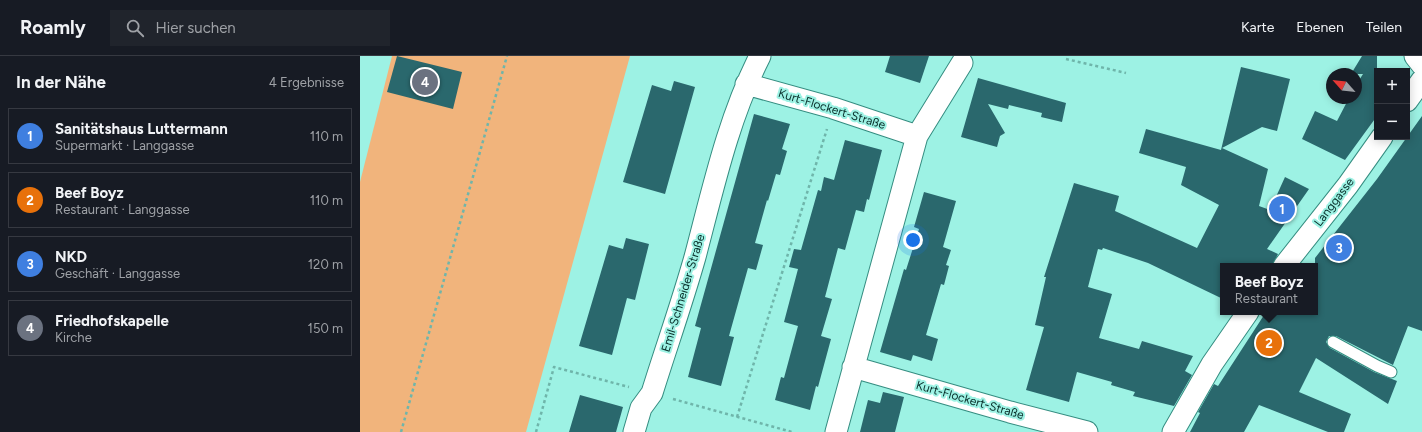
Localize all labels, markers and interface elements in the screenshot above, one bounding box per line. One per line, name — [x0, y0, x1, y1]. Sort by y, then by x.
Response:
search box — [110, 10, 390, 46]
text: Roamly — [20, 16, 86, 39]
icon: search — [124, 17, 146, 39]
text: Hier suchen — [156, 19, 236, 37]
text: Karte — [1241, 19, 1274, 36]
text: Ebenen — [1296, 19, 1344, 36]
text: Teilen — [1366, 19, 1402, 36]
pin: 4 — [412, 67, 438, 97]
north arrow — [1326, 68, 1362, 104]
map controls — [1374, 68, 1410, 140]
button: + — [1374, 68, 1410, 104]
text: In der Nähe — [16, 72, 106, 92]
text: 4 Ergebnisse — [269, 75, 344, 90]
street label: Kurt-Flockert-Straße — [777, 86, 888, 132]
button: − — [1374, 104, 1410, 140]
text: Sanitätshaus Luttermann — [55, 120, 228, 138]
text: 1 — [27, 129, 33, 144]
text: 110 m — [310, 129, 343, 144]
text: Supermarkt · Langgasse — [55, 138, 194, 153]
street label: Langgasse — [1311, 175, 1357, 229]
text: Beef Boyz — [55, 184, 124, 202]
text: 2 — [26, 193, 34, 208]
text: 110 m — [310, 193, 343, 208]
pin: 1 — [1269, 194, 1295, 224]
text: Restaurant · Langgasse — [55, 202, 190, 217]
your location — [903, 230, 923, 250]
street label: Emil-Schneider-Straße — [658, 232, 708, 354]
pin: 3 — [1326, 233, 1352, 263]
text: NKD — [55, 248, 87, 266]
text: 3 — [26, 257, 34, 272]
text: 120 m — [308, 257, 343, 272]
popup — [1220, 263, 1318, 315]
text: Geschäft · Langgasse — [55, 266, 180, 281]
text: Beef Boyz — [1235, 273, 1303, 291]
text: Restaurant — [1235, 291, 1298, 306]
text: Friedhofskapelle — [55, 312, 169, 330]
text: 4 — [26, 321, 34, 336]
text: 150 m — [308, 321, 343, 336]
pin: 2 — [1256, 328, 1282, 358]
text: Kirche — [55, 330, 92, 345]
street label: Kurt-Flockert-Straße — [915, 378, 1026, 422]

